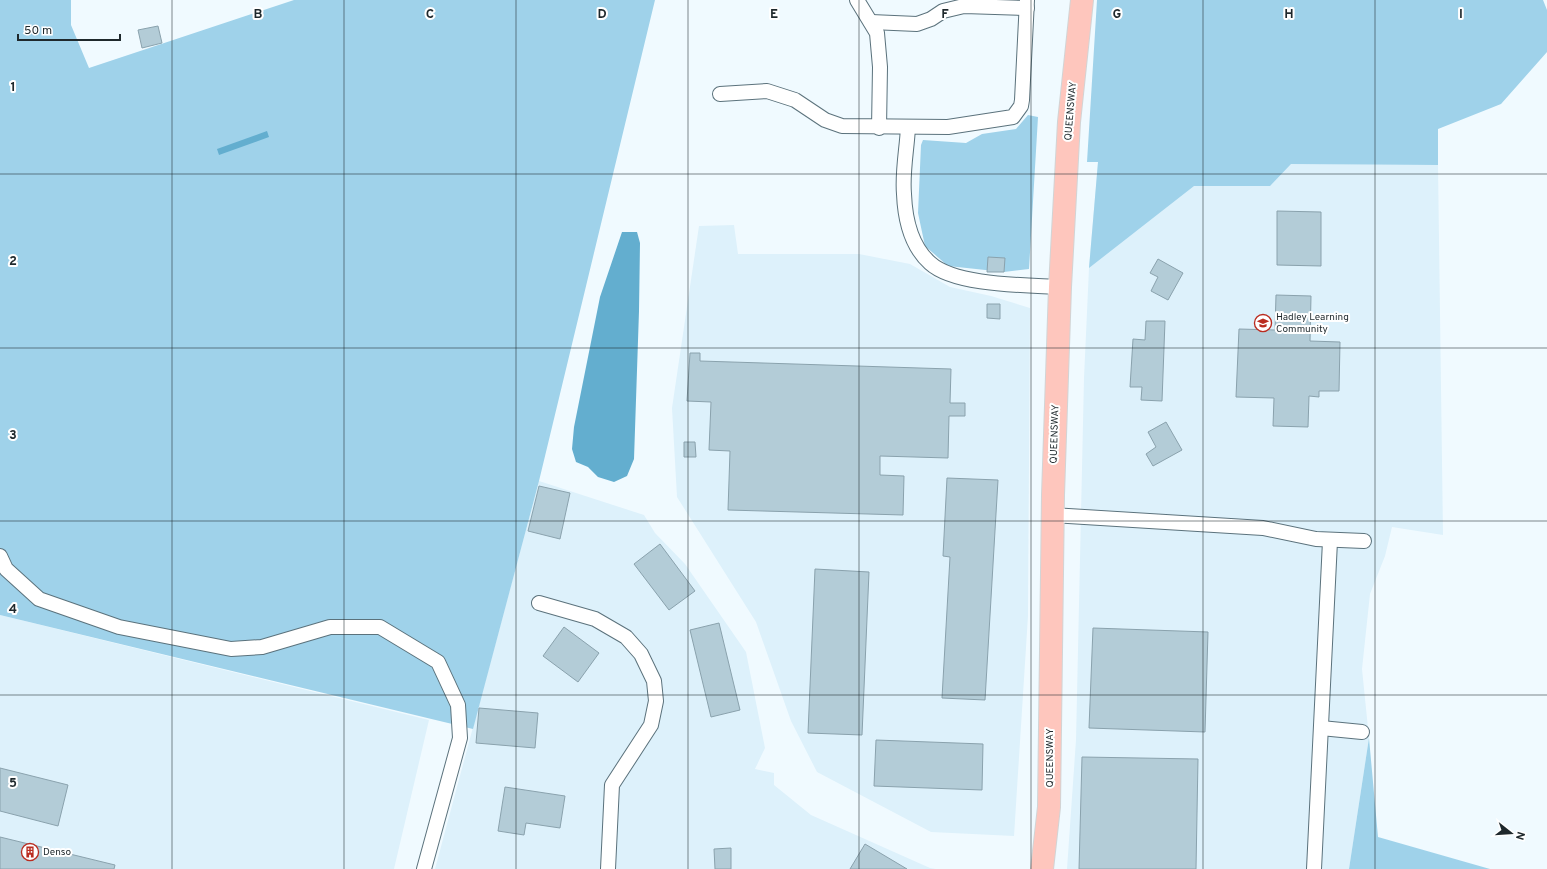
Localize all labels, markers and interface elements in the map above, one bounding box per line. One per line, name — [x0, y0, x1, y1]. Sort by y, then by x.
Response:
text: B — [254, 7, 263, 23]
text: C — [426, 7, 434, 23]
text: D — [597, 7, 607, 23]
text: E — [770, 7, 778, 23]
text: F — [941, 7, 949, 23]
text: G — [1113, 7, 1122, 23]
text: H — [1284, 7, 1294, 23]
text: I — [1459, 7, 1463, 23]
scale bar — [18, 16, 120, 42]
text: 50 m — [24, 23, 52, 39]
text: 1 — [10, 80, 16, 96]
street label: QUEENSWAY — [1062, 80, 1080, 141]
text: 2 — [9, 254, 17, 270]
place label: Hadley Learning Community — [1276, 311, 1349, 336]
school or university icon: Hadley Learning Community — [1253, 313, 1273, 333]
street label: QUEENSWAY — [1047, 404, 1063, 464]
text: 3 — [9, 428, 17, 444]
text: 4 — [9, 602, 17, 618]
street label: QUEENSWAY — [1044, 728, 1057, 788]
text: 5 — [9, 776, 17, 792]
north arrow — [1491, 813, 1531, 853]
text: N — [1512, 830, 1527, 841]
building icon: Denso — [20, 842, 40, 862]
place label: Denso — [43, 846, 71, 859]

